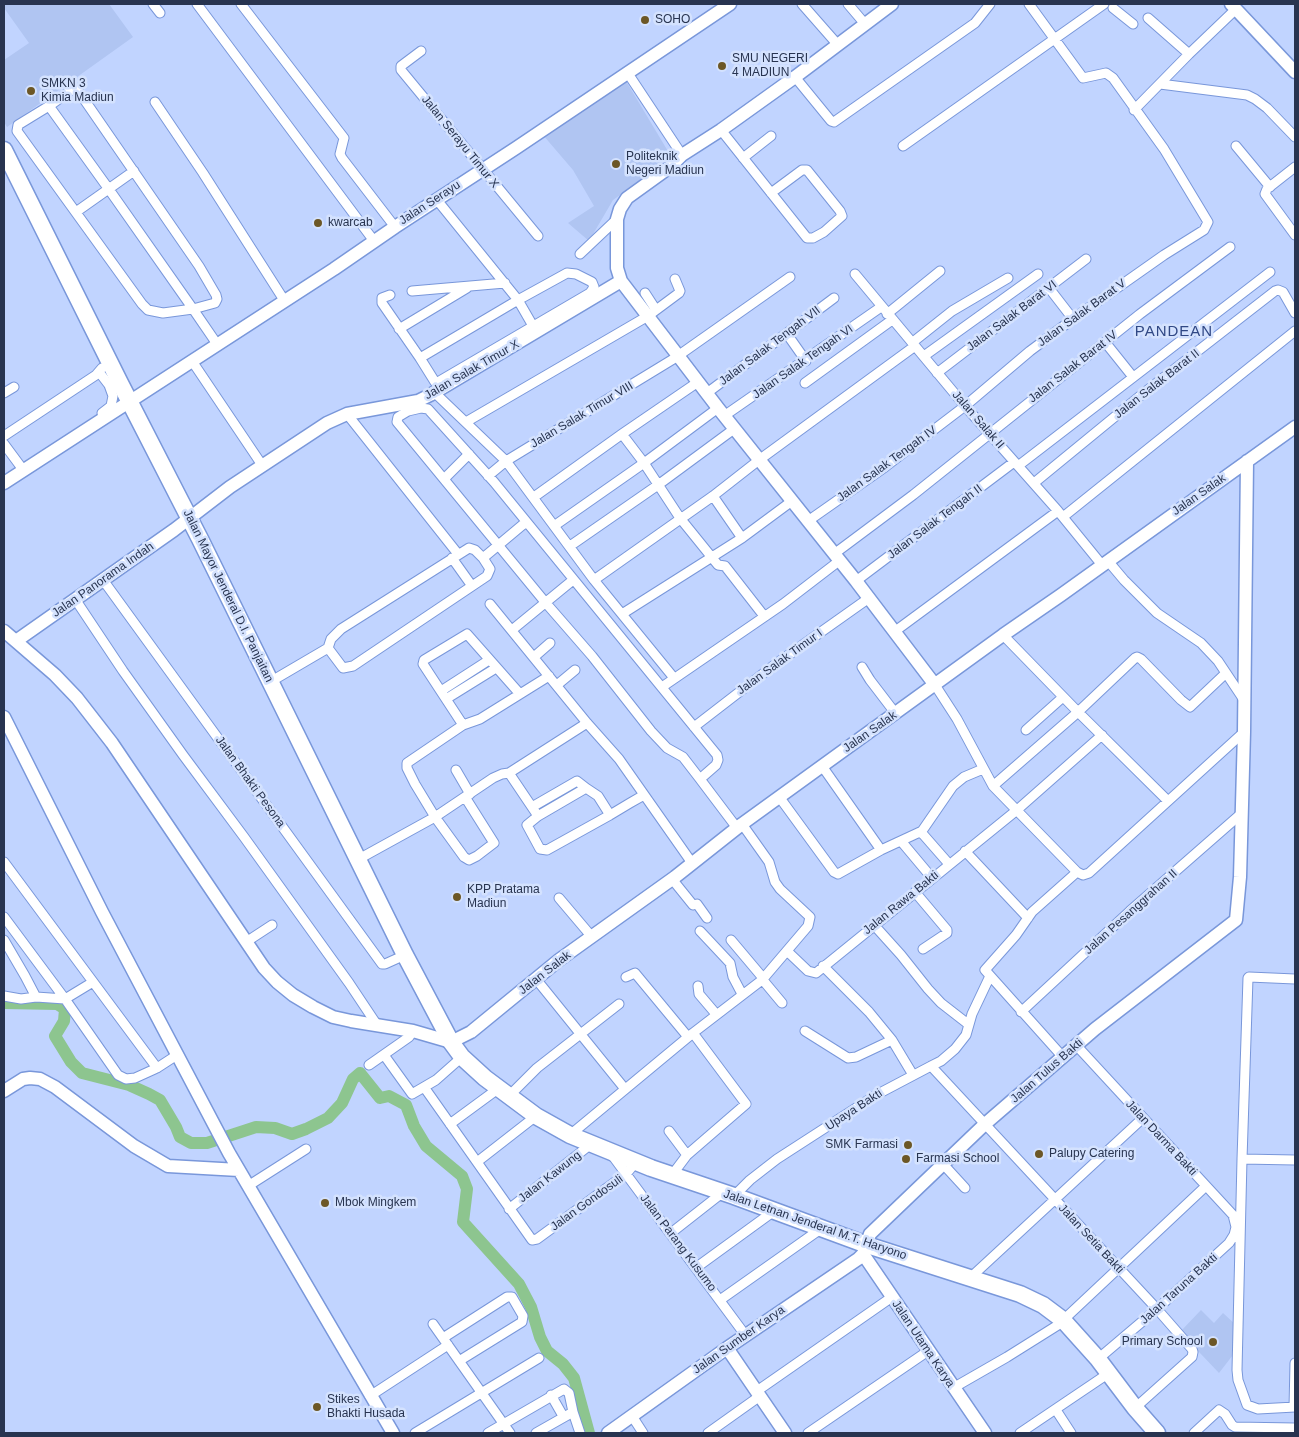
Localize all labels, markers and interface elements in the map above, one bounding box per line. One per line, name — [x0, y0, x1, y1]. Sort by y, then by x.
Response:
place label: SOHO — [655, 13, 690, 27]
marker: SOHO — [639, 14, 651, 26]
place label: SMU NEGERI 4 MADIUN — [732, 52, 808, 80]
marker: SMU NEGERI 4 MADIUN — [716, 60, 728, 72]
place label: SMKN 3 Kimia Madiun — [41, 77, 114, 105]
marker: SMKN 3 Kimia Madiun — [25, 85, 37, 97]
street label: Jalan Serayu Timur X — [418, 93, 502, 191]
place label: Politeknik Negeri Madiun — [626, 150, 704, 178]
marker: Politeknik Negeri Madiun — [610, 158, 622, 170]
street label: Jalan Serayu — [397, 178, 463, 228]
place label: kwarcab — [328, 216, 373, 230]
marker: kwarcab — [312, 217, 324, 229]
street label: Jalan Salak Barat V — [1035, 276, 1129, 350]
street label: Jalan Salak Barat VI — [964, 278, 1060, 354]
street label: Jalan Salak Tengah VII — [717, 303, 823, 389]
street label: Jalan Salak Tengah VI — [750, 322, 856, 402]
district label: PANDEAN — [1134, 323, 1214, 341]
street label: Jalan Salak Barat IV — [1026, 328, 1120, 406]
street label: Jalan Salak Timur X — [422, 337, 522, 403]
street label: Jalan Salak Barat II — [1112, 346, 1202, 422]
street label: Jalan Salak Timur VIII — [528, 379, 636, 451]
street label: Jalan Salak II — [949, 388, 1007, 452]
street label: Jalan Salak Tengah IV — [834, 423, 940, 505]
street label: Jalan Salak — [1169, 471, 1229, 519]
street label: Jalan Salak Tengah II — [885, 482, 985, 562]
street label: Jalan Mayor Jenderal D.I. Panjaitan — [180, 507, 276, 685]
street label: Jalan Panorama Indah — [49, 539, 157, 621]
street label: Jalan Salak Timur I — [734, 626, 826, 698]
street label: Jalan Salak — [840, 708, 900, 756]
street label: Jalan Bhakti Pesona — [212, 734, 288, 830]
street label: Jalan Pesanggrahan II — [1082, 866, 1180, 958]
street label: Jalan Rawa Bakti — [860, 868, 942, 938]
place label: KPP Pratama Madiun — [467, 883, 540, 911]
marker: KPP Pratama Madiun — [451, 891, 463, 903]
street label: Jalan Salak — [516, 948, 574, 998]
street label: Jalan Tulus Bakti — [1008, 1036, 1086, 1106]
street label: Upaya Bakti — [823, 1086, 885, 1134]
street label: Jalan Darma Bakti — [1122, 1097, 1200, 1179]
place label: SMK Farmasi — [825, 1138, 898, 1152]
marker: SMK Farmasi — [902, 1139, 914, 1151]
place label: Palupy Catering — [1049, 1147, 1134, 1161]
street label: Jalan Kawung — [516, 1148, 584, 1206]
marker: Palupy Catering — [1033, 1148, 1045, 1160]
place label: Farmasi School — [916, 1152, 999, 1166]
marker: Farmasi School — [900, 1153, 912, 1165]
street label: Jalan Gondosuli — [548, 1172, 626, 1234]
street label: Jalan Letnan Jenderal M.T. Haryono — [722, 1187, 908, 1263]
street label: Jalan Parang Kusumo — [637, 1192, 719, 1294]
place label: Mbok Mingkem — [335, 1196, 416, 1210]
marker: Mbok Mingkem — [319, 1197, 331, 1209]
street label: Jalan Setia Bakti — [1055, 1201, 1127, 1277]
street label: Jalan Taruna Bakti — [1137, 1251, 1221, 1327]
street label: Jalan Utama Karya — [888, 1298, 958, 1390]
street label: Jalan Sumber Karya — [690, 1303, 788, 1377]
place label: Primary School — [1122, 1335, 1203, 1349]
marker: Primary School — [1207, 1336, 1219, 1348]
place label: Stikes Bhakti Husada — [327, 1393, 405, 1421]
marker: Stikes Bhakti Husada — [311, 1401, 323, 1413]

